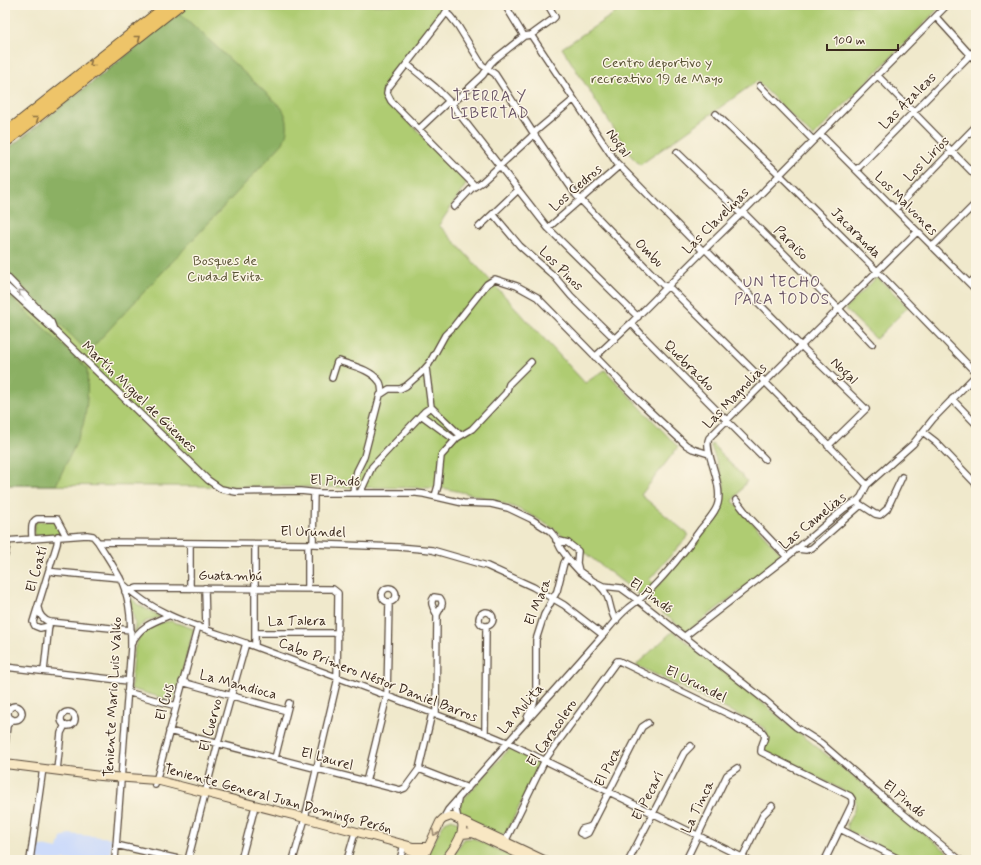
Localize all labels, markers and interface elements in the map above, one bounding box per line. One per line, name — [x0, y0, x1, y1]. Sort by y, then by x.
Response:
scale bar — [827, 26, 898, 52]
text: 100 m — [833, 33, 865, 49]
one-way arrow — [133, 36, 140, 43]
park label: Centro deportivo y recreativo 19 de Mayo — [591, 54, 723, 88]
one-way arrow — [90, 59, 97, 66]
street label: Las Azaleas — [876, 69, 940, 133]
district label: TIERRA Y LIBERTAD — [450, 87, 530, 124]
one-way arrow — [31, 117, 38, 124]
street label: Nogal — [600, 125, 635, 162]
street label: Los Lirios — [900, 132, 954, 186]
street label: Los Cedros — [546, 160, 606, 216]
street label: Los Malvones — [870, 168, 942, 240]
street label: Las Clavelinas — [679, 184, 753, 258]
street label: Jacaranda — [827, 204, 885, 262]
street label: Paraiso — [770, 222, 812, 264]
street label: Ombu — [631, 235, 667, 271]
street label: Los Pinos — [535, 243, 587, 295]
park label: Bosques de Ciudad Evita — [187, 252, 263, 286]
district label: UN TECHO PARA TODOS — [734, 273, 830, 310]
one-way arrow — [18, 289, 26, 297]
street label: Quebracho — [659, 336, 719, 396]
street label: Martín Miguel de Güemes — [77, 337, 200, 457]
street label: Nogal — [825, 354, 862, 390]
street label: Las Magnolias — [699, 359, 771, 433]
street label: El Pindó — [310, 471, 360, 491]
street label: Las Camelias — [776, 488, 850, 554]
street label: El Urundel — [280, 522, 346, 542]
street label: El Coatí — [22, 544, 52, 594]
street label: Guatambú — [198, 566, 262, 586]
street label: El Pindó — [625, 574, 677, 618]
street label: El Maca — [520, 575, 556, 628]
street label: La Talera — [268, 612, 326, 630]
street label: Teniente Mario Luis Valko — [100, 616, 126, 778]
street label: Cabo Primero Néstor Daniel Barros — [276, 634, 480, 726]
street label: El Urundel — [663, 662, 729, 706]
street label: La Mandioca — [197, 666, 279, 704]
street label: La Mulita — [494, 680, 548, 738]
street label: El Cuis — [151, 681, 179, 723]
street label: El Caracolero — [523, 696, 581, 770]
street label: El Cuervo — [195, 697, 227, 753]
street label: El Laurel — [299, 743, 355, 775]
street label: El Puca — [590, 744, 626, 790]
street label: Teniente General Juan Domingo Perón — [161, 760, 394, 840]
street label: El Pecarí — [628, 768, 668, 824]
street label: El Pindó — [879, 776, 929, 822]
street label: La Tinca — [677, 777, 719, 837]
one-way arrow — [432, 828, 440, 836]

